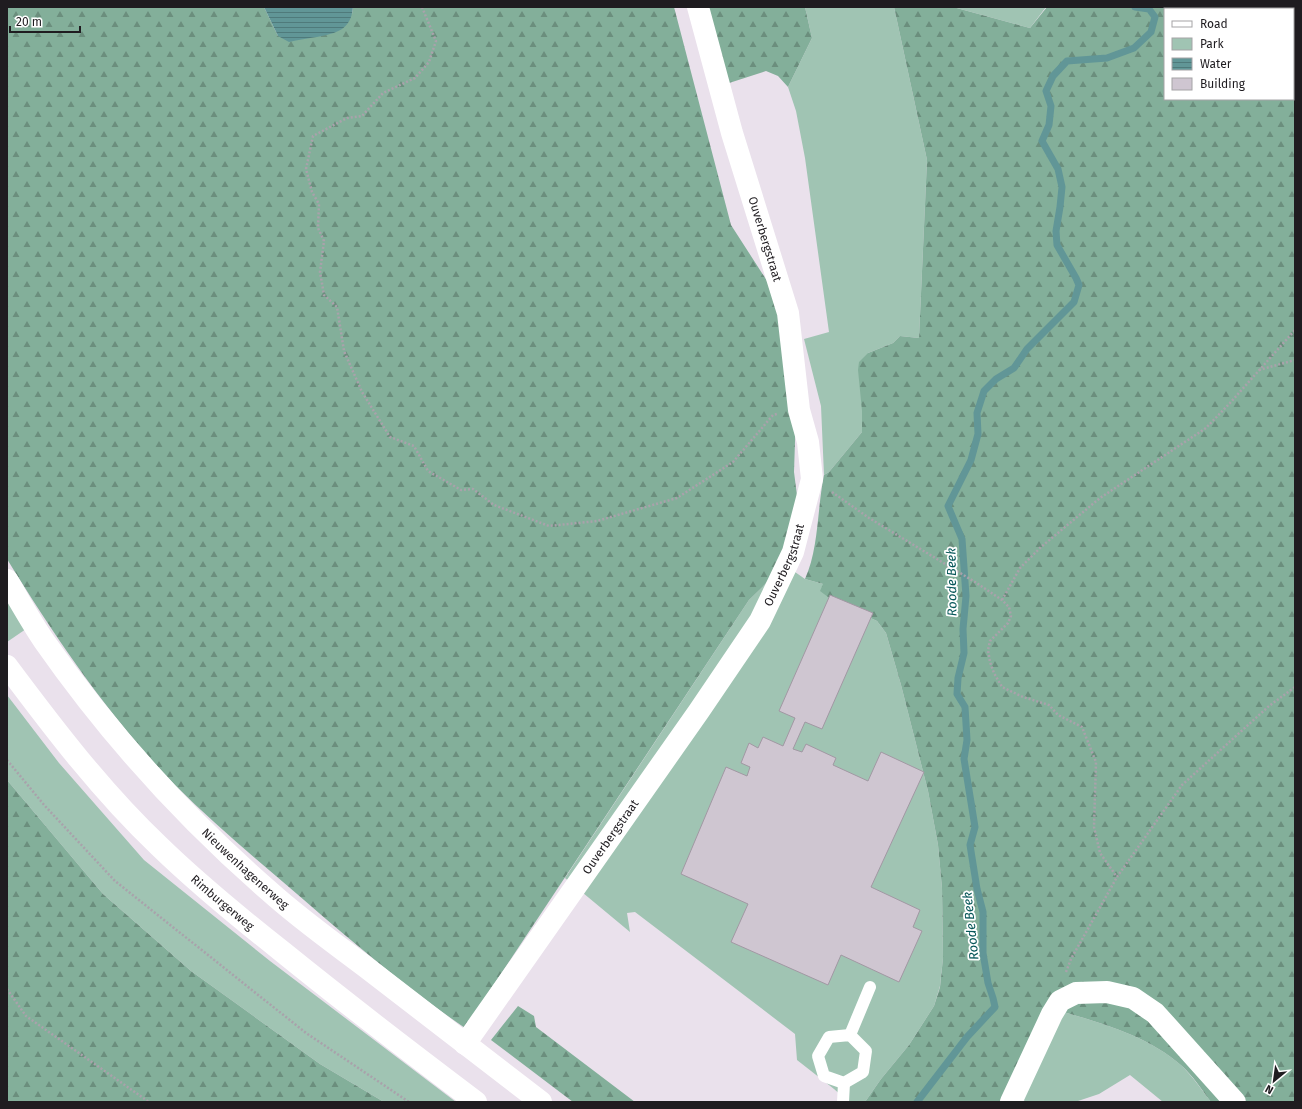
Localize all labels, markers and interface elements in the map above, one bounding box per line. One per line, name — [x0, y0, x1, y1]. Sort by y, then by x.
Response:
scale bar — [10, 8, 80, 34]
legend — [1164, 8, 1294, 100]
text: 20 m — [16, 15, 42, 29]
text: Road — [1200, 17, 1228, 31]
text: Park — [1200, 37, 1224, 51]
text: Water — [1200, 57, 1232, 71]
text: Building — [1200, 77, 1246, 91]
street label: Ouverbergstraat — [745, 195, 785, 284]
street label: Ouverbergstraat — [761, 522, 807, 609]
water label: Roode Beek — [943, 548, 960, 616]
street label: Ouverbergstraat — [579, 796, 642, 877]
street label: Nieuwenhagenerweg — [199, 825, 292, 913]
street label: Rimburgerweg — [188, 872, 257, 934]
water label: Roode Beek — [959, 891, 982, 961]
north arrow — [1254, 1061, 1294, 1101]
text: N — [1263, 1082, 1276, 1097]

